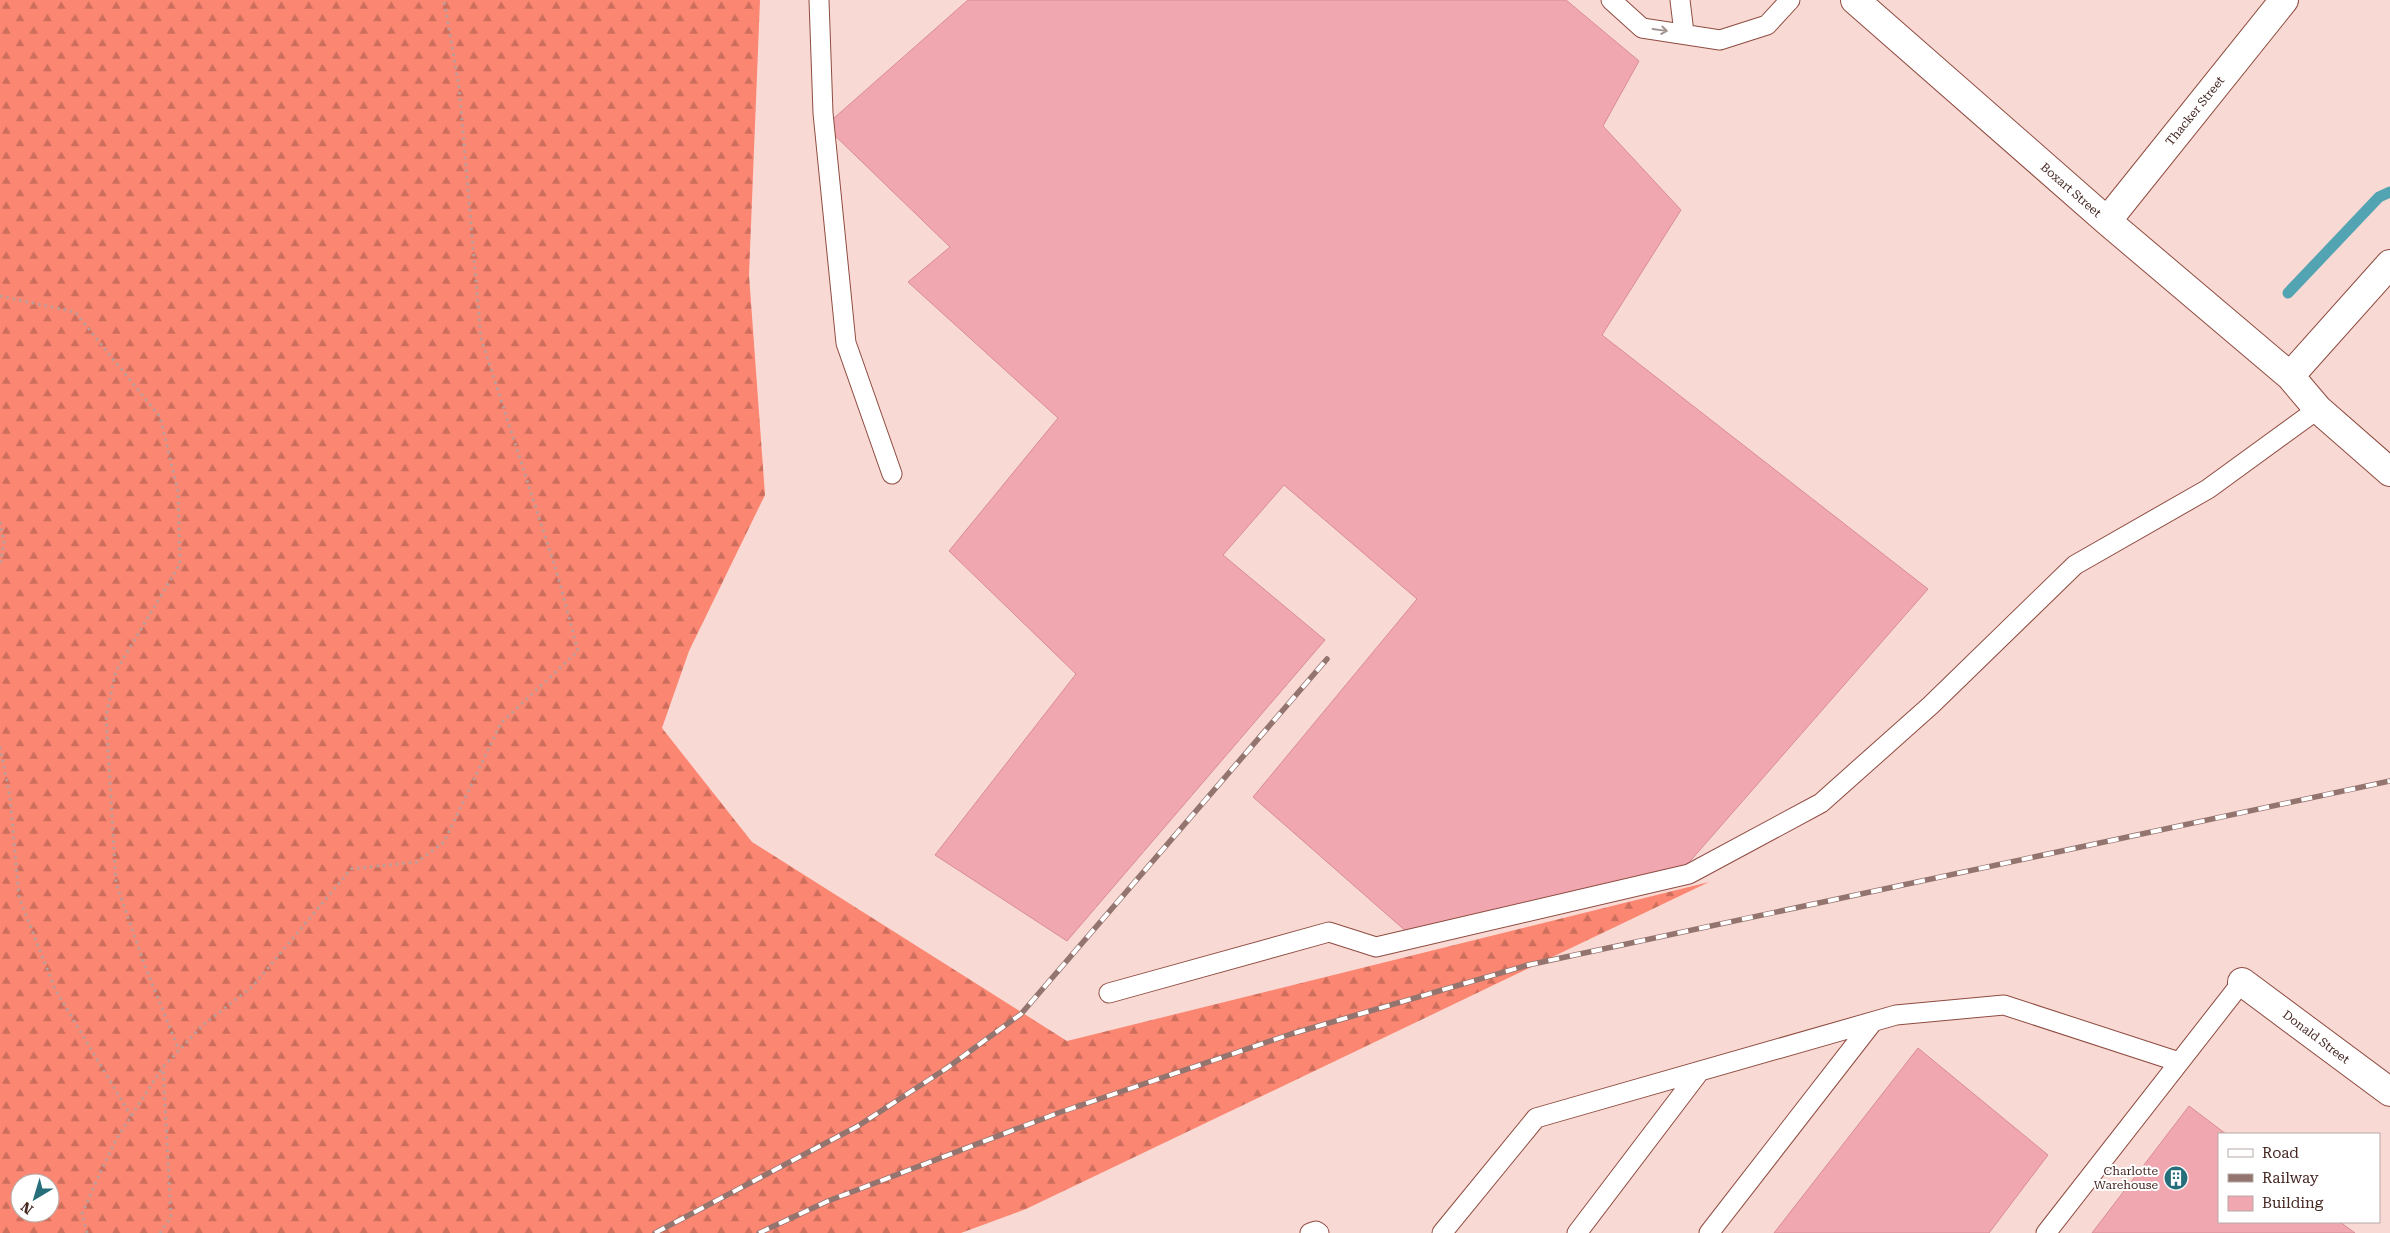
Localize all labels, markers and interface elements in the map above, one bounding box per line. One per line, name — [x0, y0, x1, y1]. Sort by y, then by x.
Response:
one-way arrow — [1652, 25, 1668, 35]
street label: Thacker Street — [2163, 73, 2228, 148]
street label: Boxart Street — [2038, 160, 2105, 220]
street label: Donald Street — [2280, 1007, 2352, 1067]
legend — [2218, 1133, 2380, 1223]
text: Road — [2262, 1144, 2299, 1162]
place label: Charlotte Warehouse — [2094, 1164, 2158, 1192]
building icon: Charlotte Warehouse — [2163, 1165, 2189, 1191]
text: Railway — [2262, 1169, 2319, 1187]
north arrow — [10, 1173, 60, 1223]
text: Building — [2262, 1194, 2324, 1212]
text: N — [18, 1198, 36, 1218]

